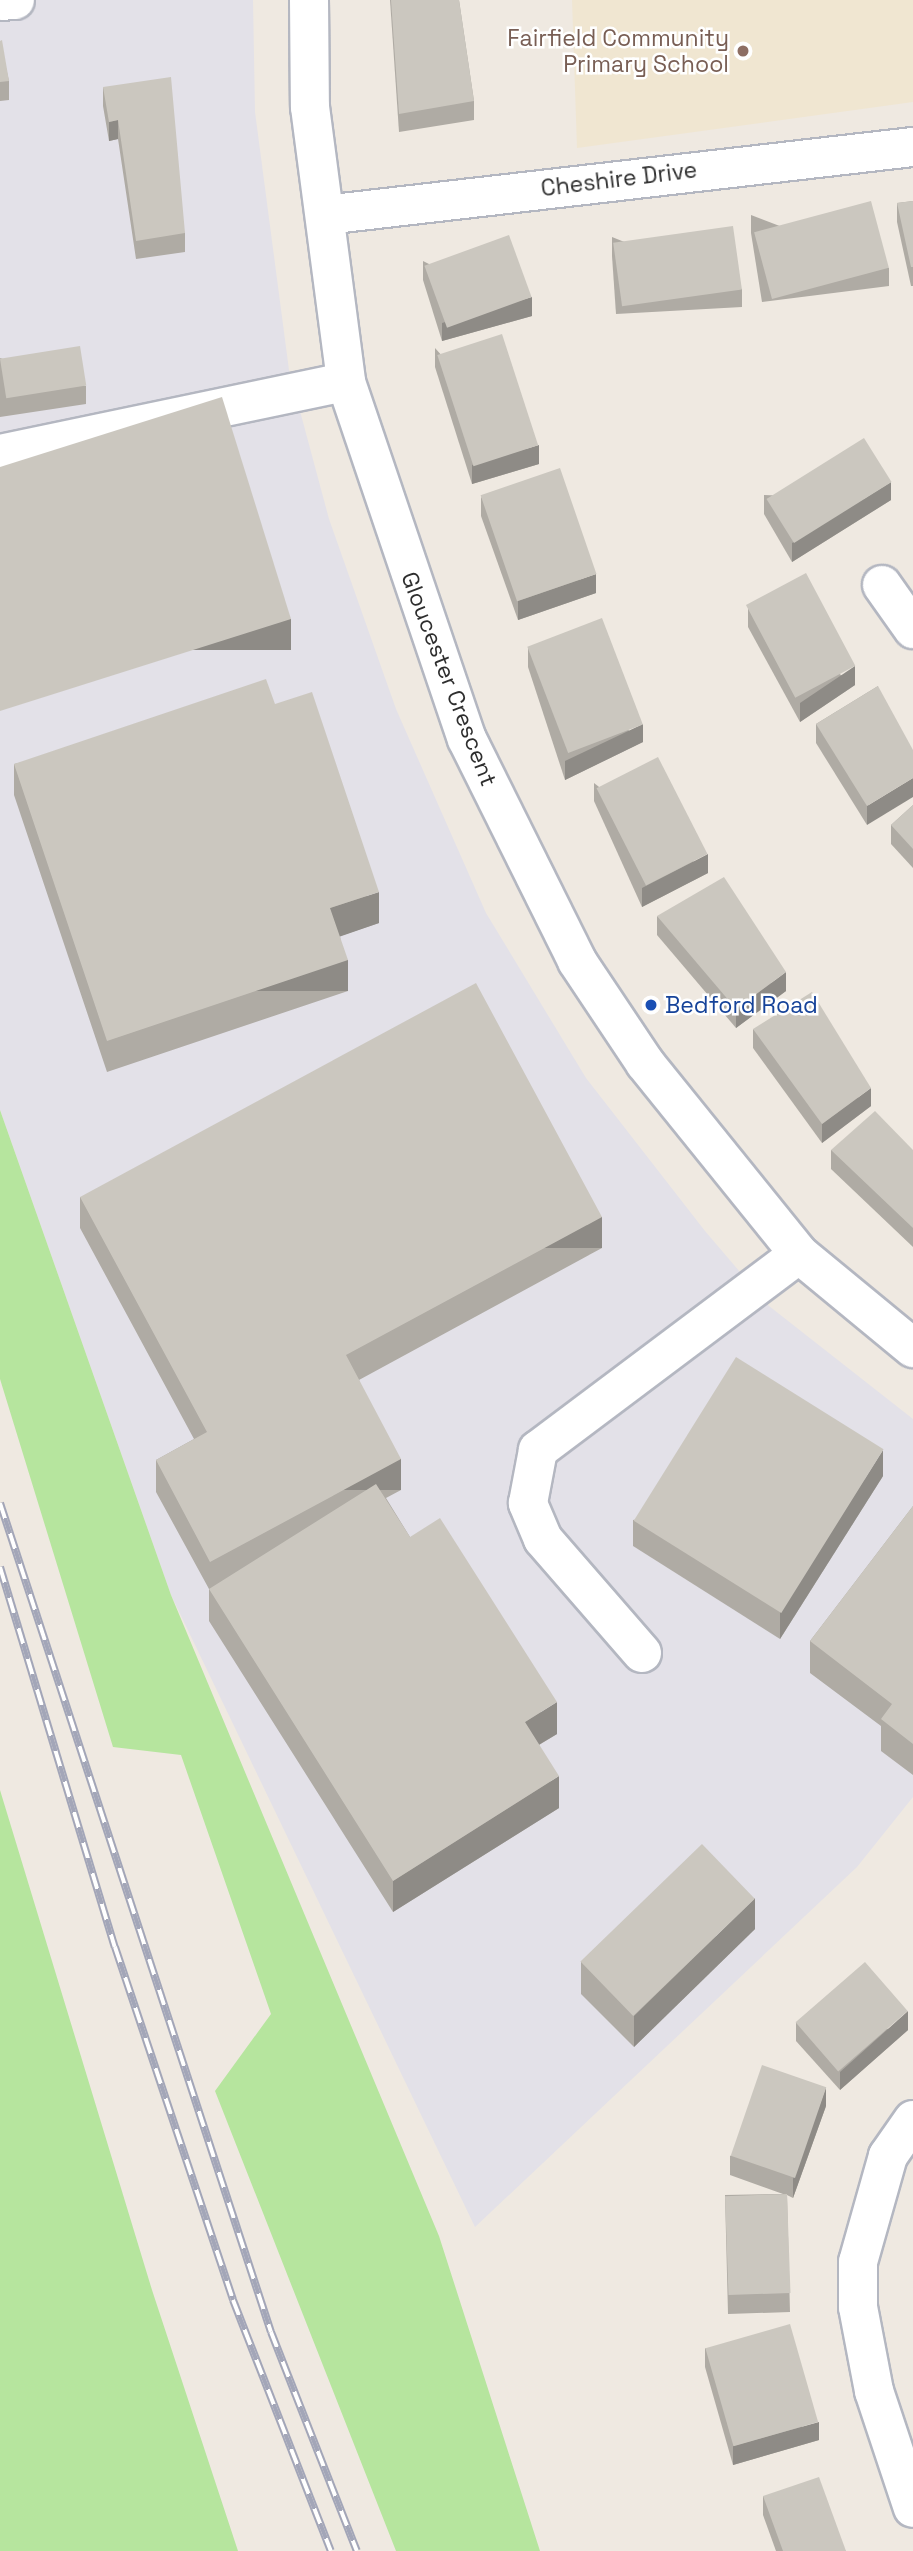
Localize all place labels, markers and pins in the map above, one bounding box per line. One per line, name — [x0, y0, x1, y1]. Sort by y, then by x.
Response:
place label: Fairfield Community Primary School — [507, 24, 729, 78]
marker: Fairfield Community Primary School — [735, 43, 751, 59]
place label: Bedford Road — [665, 991, 818, 1019]
marker: Bedford Road — [643, 997, 659, 1013]

